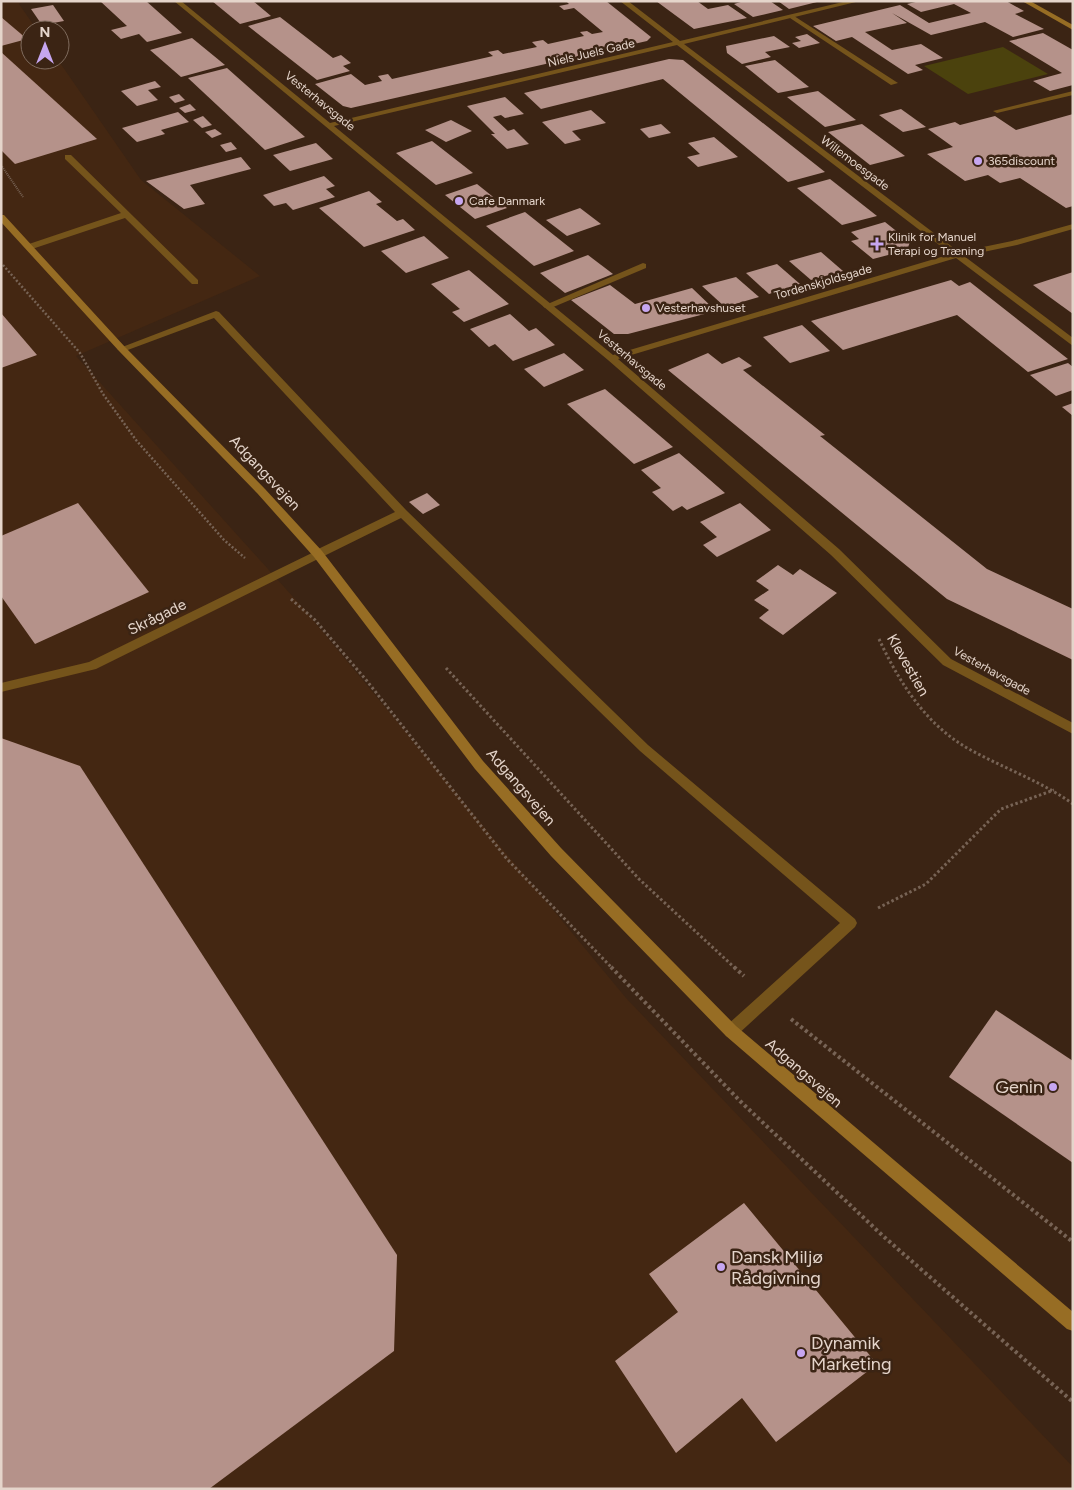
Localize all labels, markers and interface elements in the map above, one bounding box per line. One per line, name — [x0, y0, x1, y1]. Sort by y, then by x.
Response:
north arrow — [20, 20, 70, 70]
text: N — [40, 24, 50, 41]
street label: Niels Juels Gade — [546, 36, 636, 70]
street label: Vesterhavsgade — [282, 68, 358, 134]
street label: Willemoesgade — [818, 133, 892, 194]
place label: 365discount — [988, 154, 1055, 168]
marker: 365discount — [972, 155, 984, 167]
place label: Cafe Danmark — [469, 194, 545, 208]
marker: Cafe Danmark — [453, 195, 465, 207]
place label: Klinik for Manuel Terapi og Træning — [888, 230, 984, 258]
marker: Klinik for Manuel Terapi og Træning — [870, 237, 884, 251]
street label: Tordenskjoldsgade — [773, 261, 874, 303]
place label: Vesterhavshuset — [656, 301, 746, 315]
marker: Vesterhavshuset — [640, 302, 652, 314]
street label: Vesterhavsgade — [594, 327, 670, 393]
street label: Adgangsvejen — [226, 432, 304, 514]
street label: Skrågade — [125, 595, 189, 639]
street label: Klevestien — [883, 631, 933, 699]
street label: Vesterhavsgade — [951, 644, 1034, 698]
street label: Adgangsvejen — [483, 745, 559, 829]
street label: Adgangsvejen — [762, 1035, 846, 1111]
place label: Genin — [995, 1076, 1043, 1098]
marker: Genin — [1047, 1081, 1059, 1093]
place label: Dansk Miljø Rådgivning — [731, 1246, 823, 1289]
marker: Dansk Miljø Rådgivning — [715, 1261, 727, 1273]
place label: Dynamik Marketing — [811, 1332, 891, 1375]
marker: Dynamik Marketing — [795, 1347, 807, 1359]

